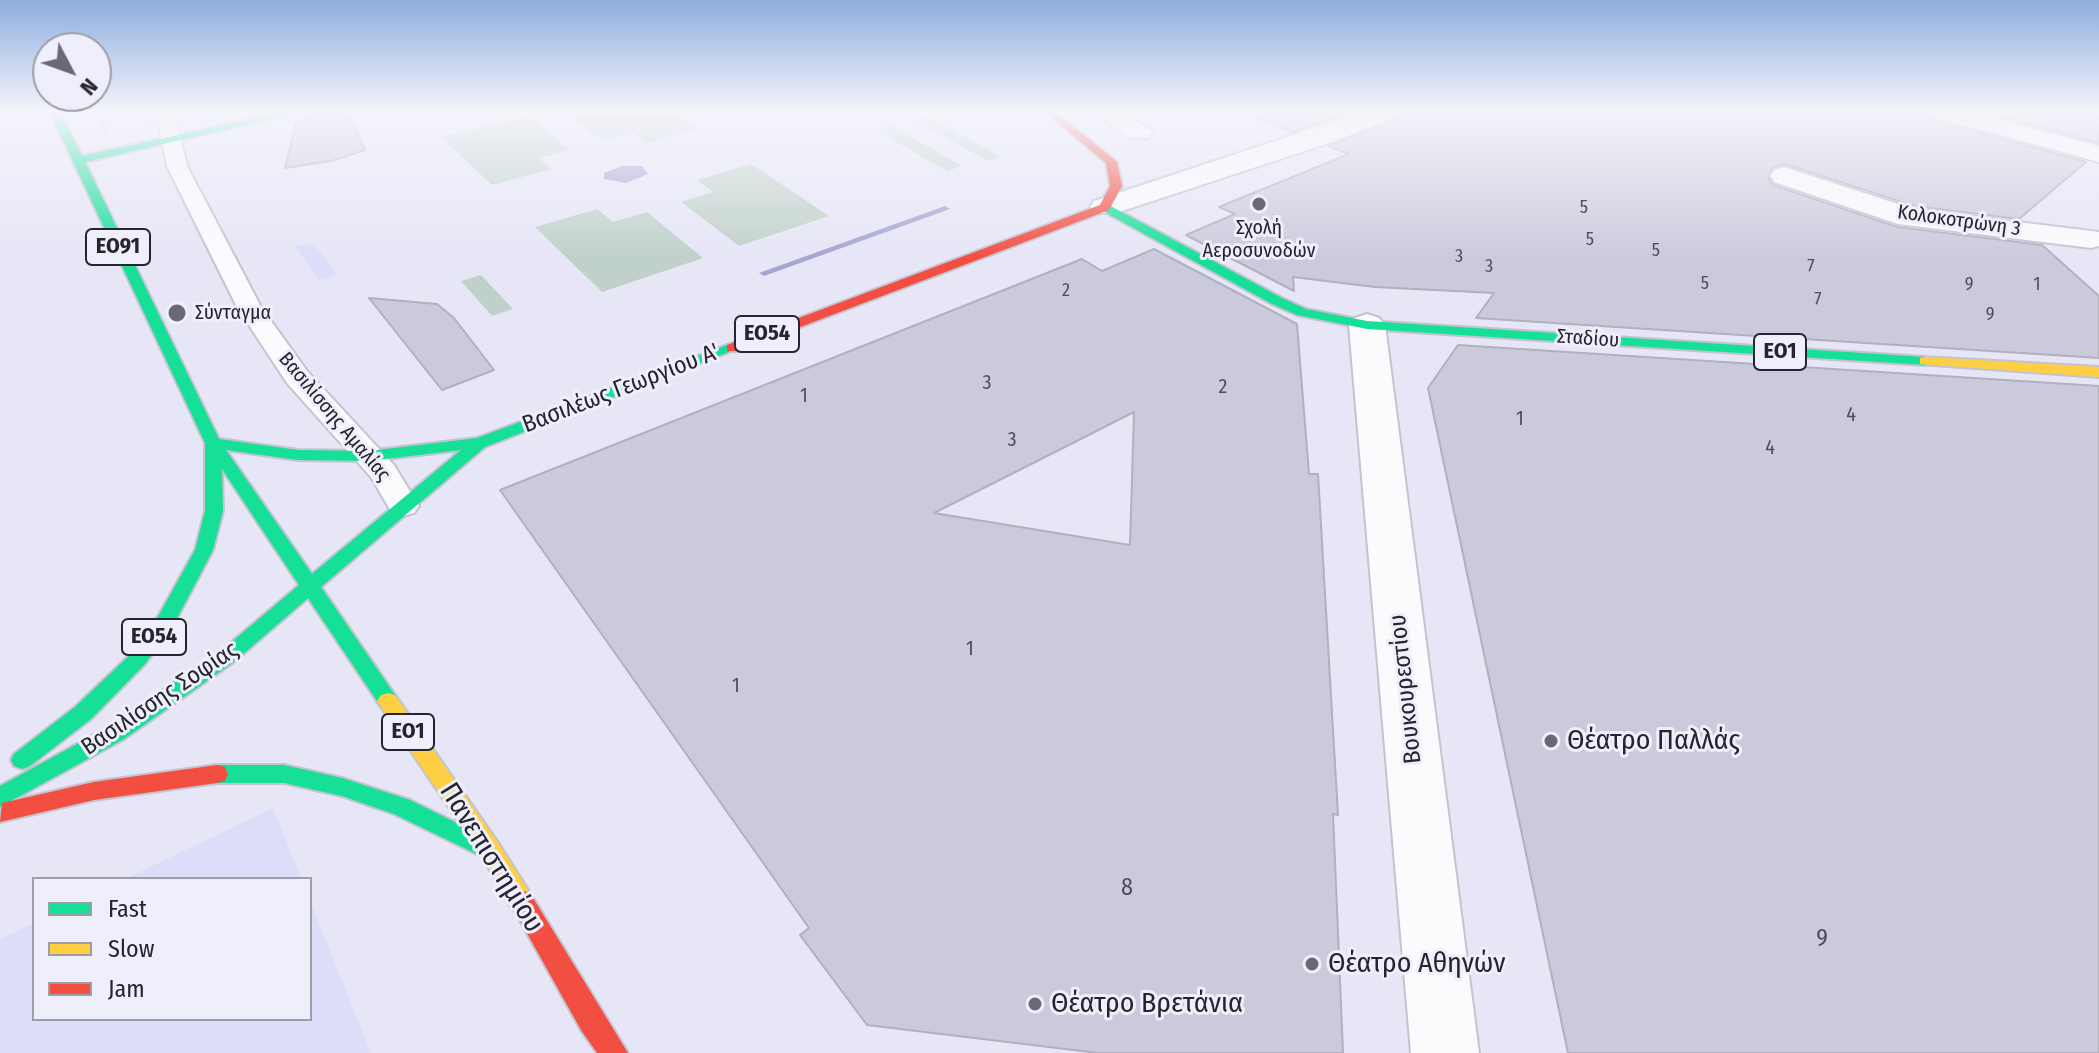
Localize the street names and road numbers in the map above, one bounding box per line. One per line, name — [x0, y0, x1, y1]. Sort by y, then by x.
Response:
street label: Κολοκοτρώνη 3 — [1896, 200, 2022, 242]
road number: ΕΟ91 — [86, 229, 150, 265]
road number: ΕΟ54 — [735, 316, 799, 352]
street label: Σταδίου — [1556, 325, 1620, 353]
road number: ΕΟ1 — [1754, 334, 1806, 370]
street label: Βασιλέως Γεωργίου Α' — [518, 338, 724, 440]
street label: Βασιλίσσης Αμαλίας — [273, 348, 395, 486]
street label: Βουκουρεστίου — [1384, 613, 1428, 765]
road number: ΕΟ54 — [122, 619, 186, 655]
street label: Βασιλίσσης Σοφίας — [76, 636, 244, 762]
road number: ΕΟ1 — [382, 714, 434, 750]
street label: Πανεπιστημίου — [432, 777, 550, 939]

